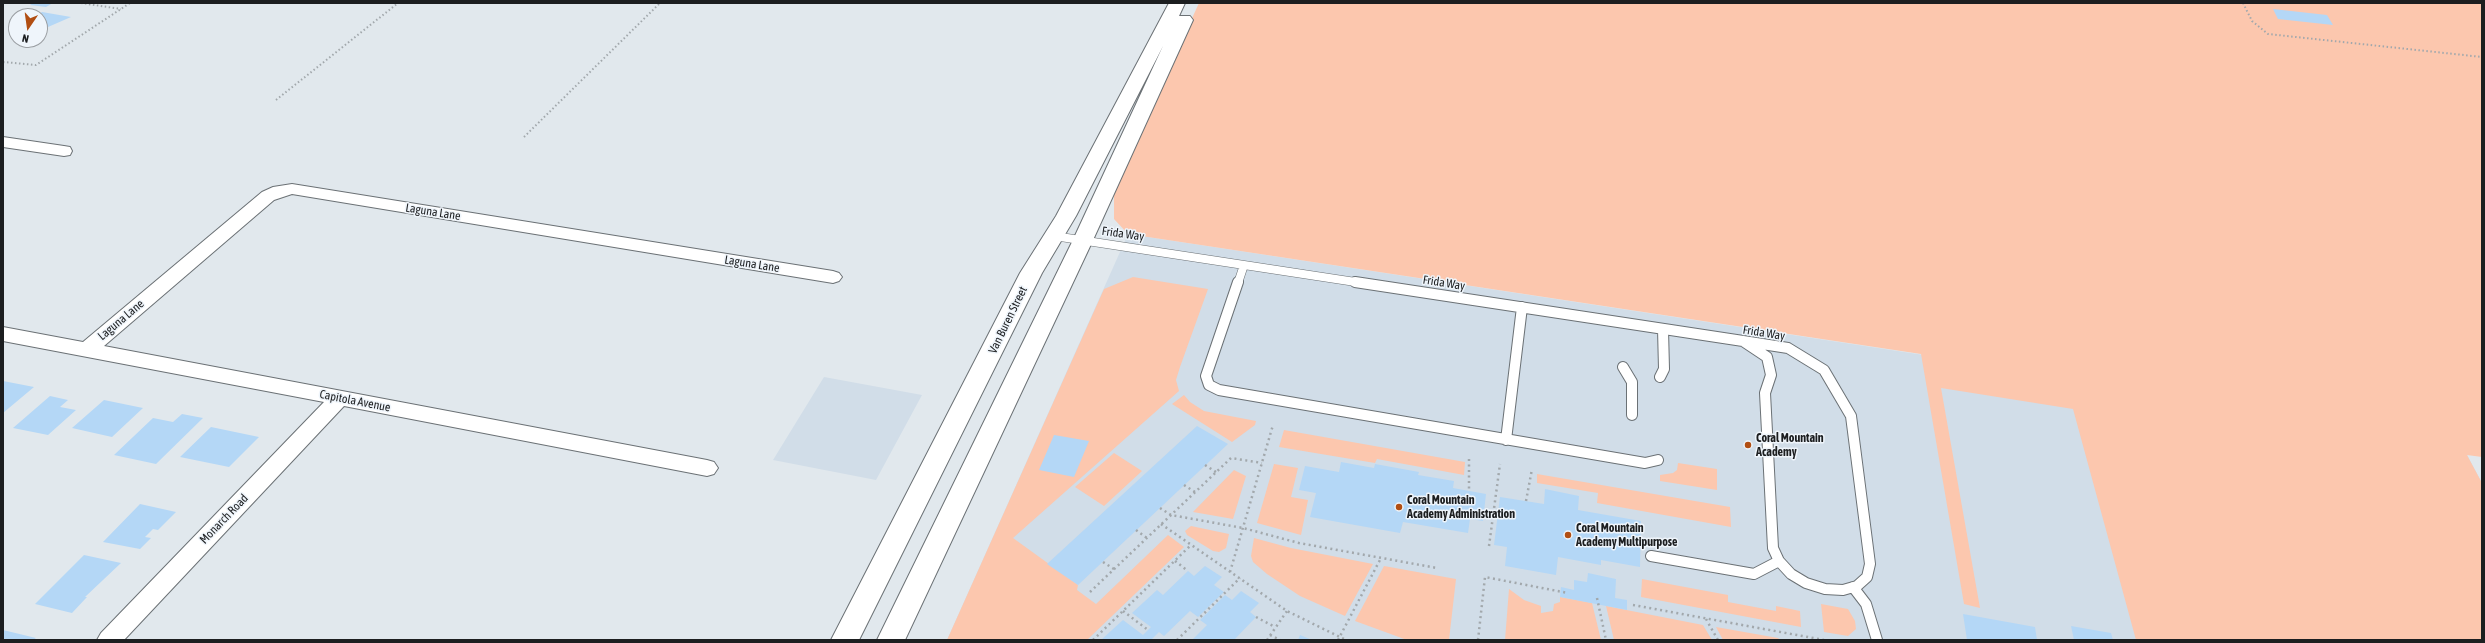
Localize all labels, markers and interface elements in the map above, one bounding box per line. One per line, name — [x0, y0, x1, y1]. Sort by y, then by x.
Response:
north arrow — [8, 8, 48, 48]
text: N — [21, 32, 30, 45]
street label: Laguna Lane — [404, 201, 462, 223]
street label: Frida Way — [1101, 224, 1145, 244]
street label: Laguna Lane — [723, 253, 781, 275]
street label: Frida Way — [1422, 273, 1466, 293]
street label: Van Buren Street — [986, 284, 1030, 356]
street label: Laguna Lane — [95, 297, 147, 343]
street label: Frida Way — [1742, 323, 1786, 343]
street label: Capitola Avenue — [318, 387, 392, 415]
place label: Coral Mountain Academy — [1756, 431, 1824, 459]
marker: Coral Mountain Academy — [1743, 440, 1753, 450]
street label: Monarch Road — [197, 491, 251, 547]
place label: Coral Mountain Academy Administration — [1407, 493, 1515, 521]
marker: Coral Mountain Academy Administration — [1394, 502, 1404, 512]
place label: Coral Mountain Academy Multipurpose — [1576, 521, 1678, 549]
marker: Coral Mountain Academy Multipurpose — [1563, 530, 1573, 540]

